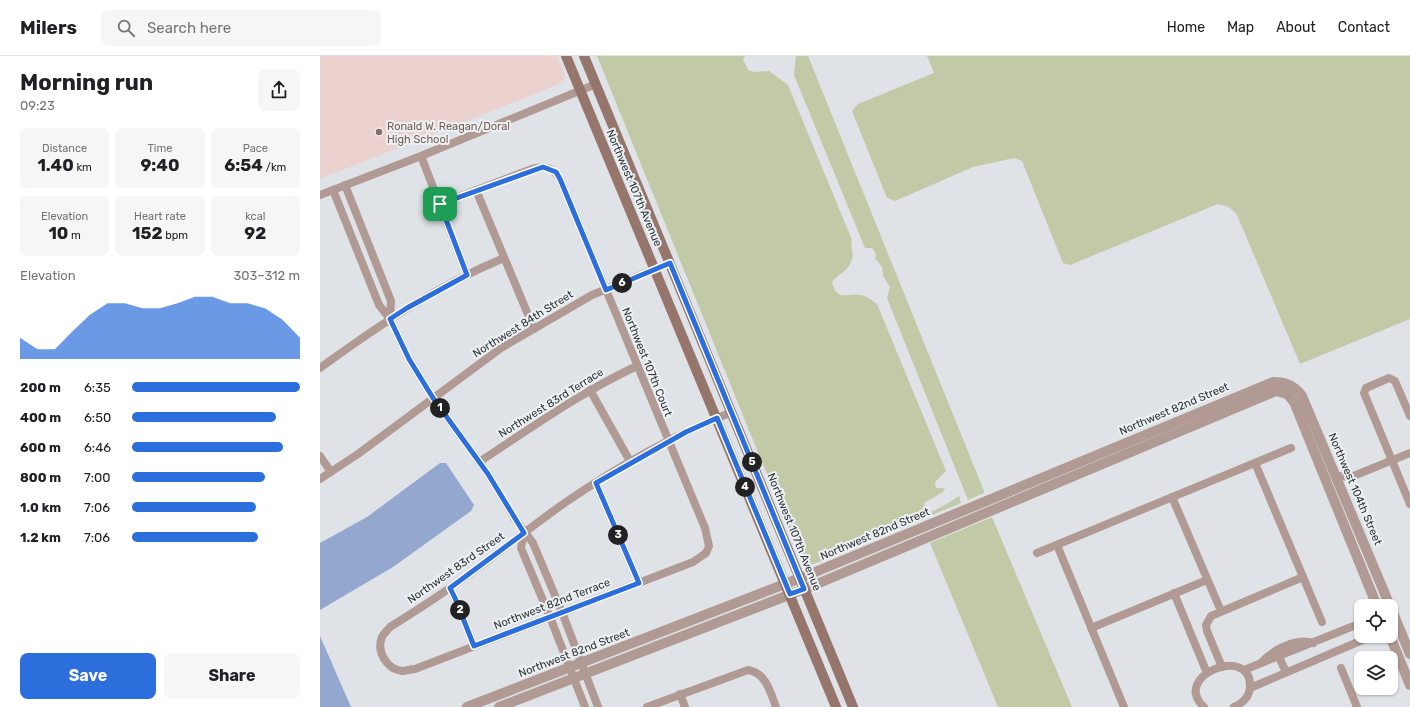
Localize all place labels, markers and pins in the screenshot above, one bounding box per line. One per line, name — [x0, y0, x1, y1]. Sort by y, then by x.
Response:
place label: Ronald W. Reagan/Doral High School — [387, 120, 510, 146]
marker: Ronald W. Reagan/Doral High School — [374, 127, 384, 137]
pin — [423, 187, 457, 221]
pin: 6 — [612, 273, 632, 293]
pin: 1 — [430, 398, 450, 418]
pin: 5 — [742, 452, 762, 472]
pin: 4 — [735, 477, 755, 497]
pin: 3 — [608, 525, 628, 545]
pin: 2 — [450, 600, 470, 620]

